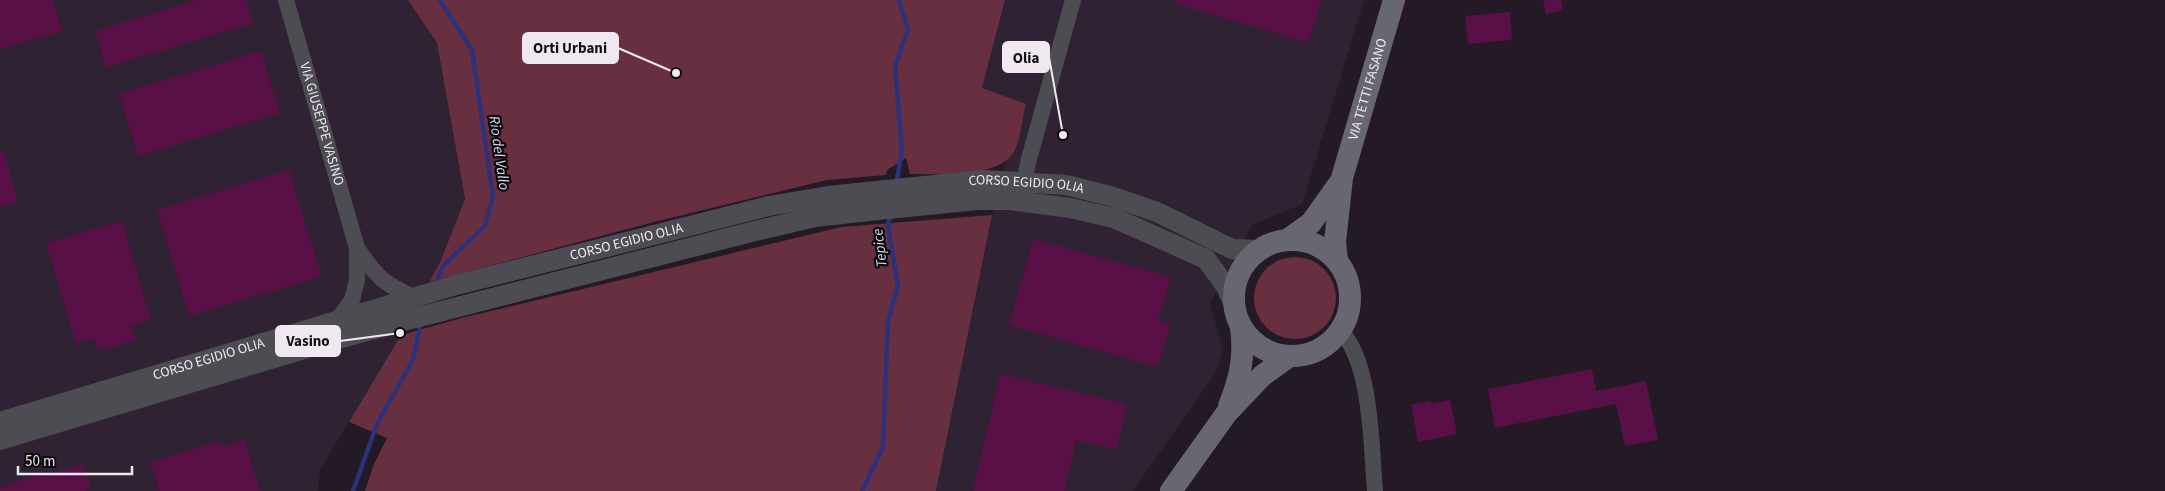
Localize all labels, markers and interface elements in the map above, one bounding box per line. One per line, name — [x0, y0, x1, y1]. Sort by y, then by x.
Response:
callout: Orti Urbani — [523, 33, 618, 63]
street label: VIA TETTI FASANO — [1344, 36, 1392, 143]
text: Orti Urbani — [533, 38, 607, 59]
callout: Olia — [1003, 42, 1049, 72]
text: Olia — [1013, 48, 1039, 69]
street label: VIA GIUSEPPE VASINO — [294, 60, 349, 188]
water label: Rio del Vallo — [483, 115, 515, 192]
street label: CORSO EGIDIO OLIA — [968, 170, 1086, 199]
street label: CORSO EGIDIO OLIA — [568, 218, 685, 266]
water label: Tepice — [867, 227, 893, 269]
callout: Vasino — [276, 326, 340, 356]
text: Vasino — [285, 331, 330, 352]
street label: CORSO EGIDIO OLIA — [150, 333, 267, 386]
scale bar — [18, 444, 131, 476]
text: 50 m — [25, 451, 55, 472]

